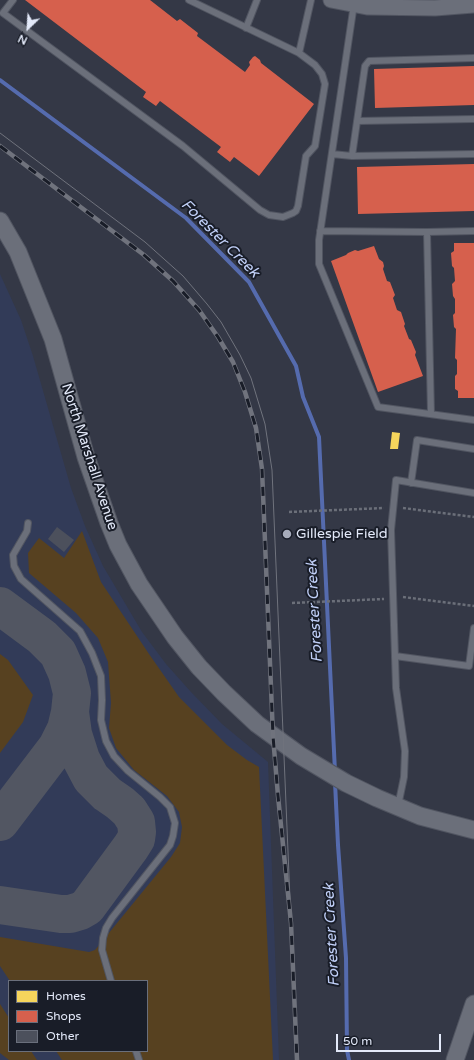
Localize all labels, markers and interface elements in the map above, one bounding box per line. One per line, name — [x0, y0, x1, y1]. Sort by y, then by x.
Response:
north arrow — [8, 8, 48, 48]
text: N — [16, 32, 29, 47]
water label: Forester Creek — [177, 196, 263, 282]
street label: North Marshall Avenue — [57, 382, 121, 532]
place label: Gillespie Field — [296, 526, 388, 542]
marker: Gillespie Field — [281, 528, 293, 540]
water label: Forester Creek — [303, 559, 327, 663]
water label: Forester Creek — [320, 883, 344, 987]
legend — [8, 980, 148, 1052]
text: Homes — [46, 989, 86, 1003]
text: Shops — [46, 1009, 81, 1023]
scale bar — [338, 1026, 443, 1052]
text: Other — [46, 1029, 79, 1043]
text: 50 m — [343, 1034, 372, 1048]

